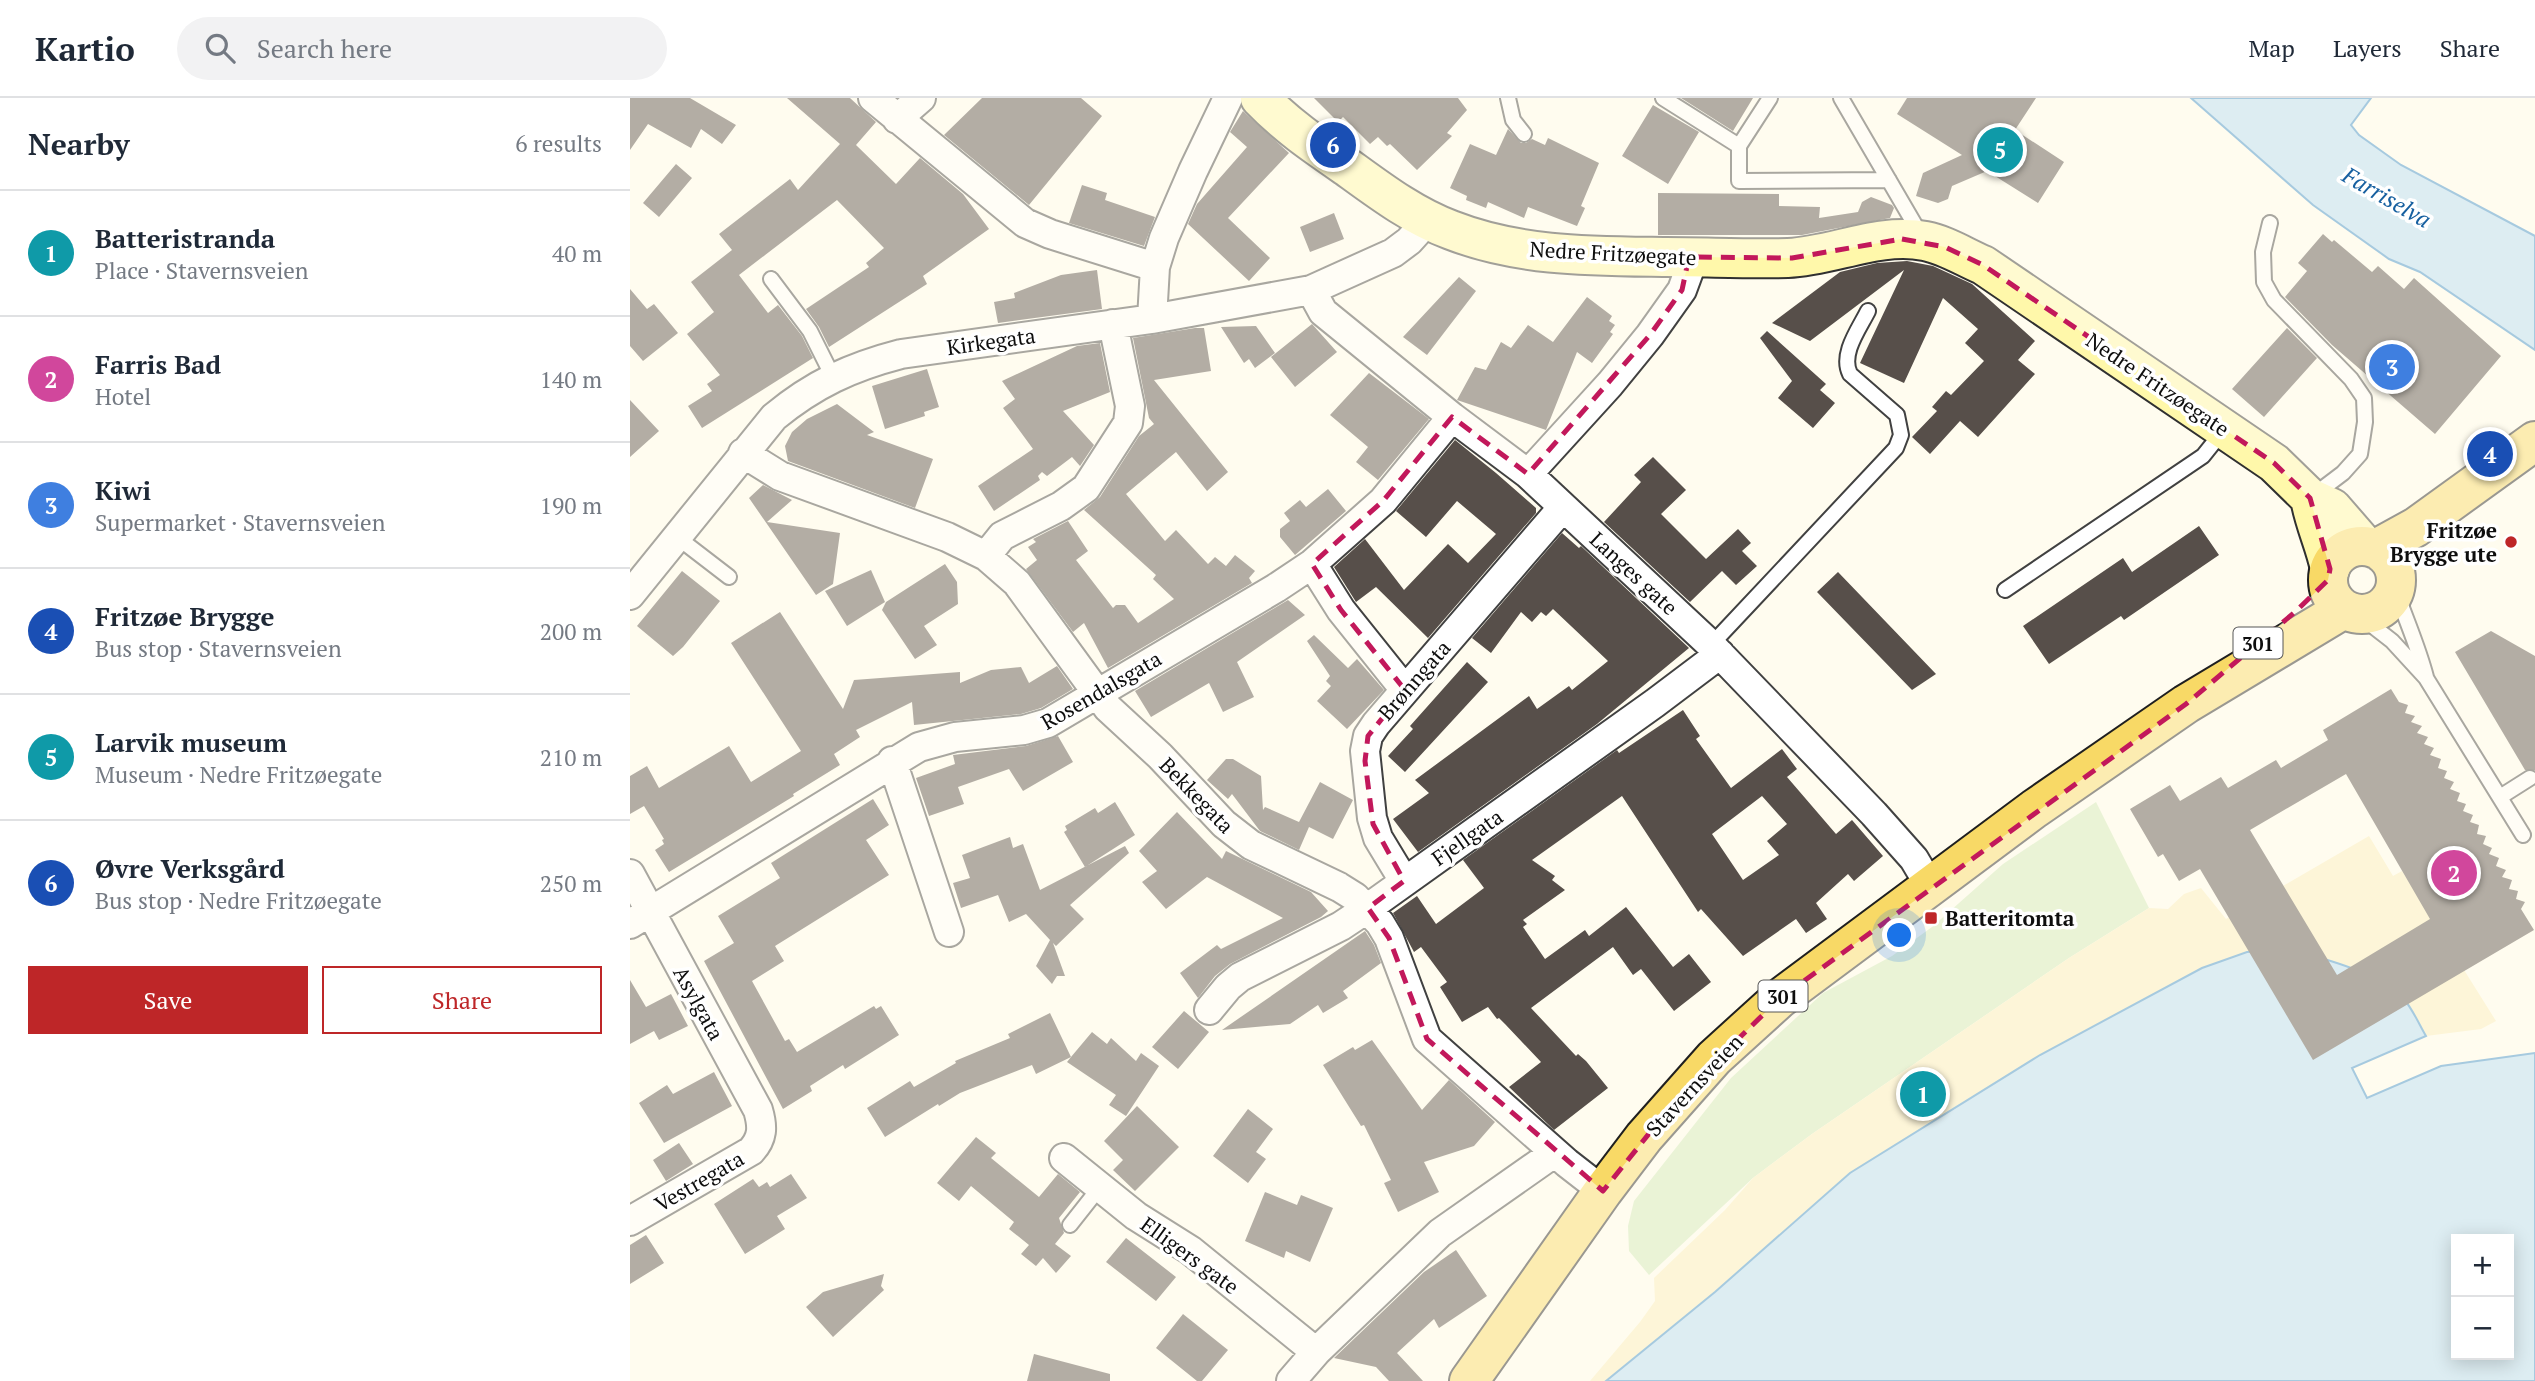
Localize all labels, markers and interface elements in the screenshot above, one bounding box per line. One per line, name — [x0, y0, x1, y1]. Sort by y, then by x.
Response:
search box — [177, 17, 667, 80]
text: Kartio — [35, 27, 135, 70]
icon: search — [201, 29, 239, 67]
text: Search here — [257, 31, 392, 65]
text: Map — [2248, 32, 2295, 64]
text: Layers — [2333, 32, 2402, 64]
text: Share — [2440, 32, 2500, 64]
pin: 6 — [1310, 119, 1356, 171]
text: Nearby — [28, 124, 130, 164]
pin: 5 — [1977, 124, 2023, 176]
text: 6 results — [515, 128, 602, 159]
water label: Farriselva — [2336, 159, 2437, 235]
text: Batteristranda — [95, 221, 275, 255]
street label: Nedre Fritzøegate — [1529, 235, 1697, 271]
text: 1 — [45, 238, 58, 269]
text: 40 m — [552, 238, 602, 269]
text: Place · Stavernsveien — [95, 255, 309, 286]
street label: Kirkegata — [945, 321, 1037, 361]
street label: Nedre Fritzøegate — [2081, 326, 2235, 442]
pin: 3 — [2369, 341, 2415, 393]
text: Farris Bad — [95, 347, 221, 381]
text: 2 — [45, 364, 58, 395]
text: 140 m — [540, 364, 602, 395]
text: Hotel — [95, 381, 151, 412]
pin: 4 — [2467, 428, 2513, 480]
text: Kiwi — [95, 473, 151, 507]
text: 3 — [45, 490, 58, 521]
text: 190 m — [540, 490, 602, 521]
text: Supermarket · Stavernsveien — [95, 507, 385, 538]
place label: Fritzøe Brygge ute — [2390, 516, 2497, 568]
street label: Langes gate — [1584, 525, 1684, 621]
marker: Fritzøe Brygge ute — [2503, 534, 2519, 550]
text: Fritzøe Brygge — [95, 599, 274, 633]
text: 4 — [45, 616, 58, 647]
text: 200 m — [540, 616, 602, 647]
road number: 301 — [2234, 628, 2282, 658]
text: Bus stop · Stavernsveien — [95, 633, 342, 664]
street label: Brønngata — [1371, 634, 1457, 726]
street label: Rosendalsgata — [1036, 644, 1167, 736]
text: Larvik museum — [95, 725, 287, 759]
text: 5 — [45, 742, 58, 773]
text: 210 m — [540, 742, 602, 773]
street label: Bekkegata — [1154, 751, 1241, 839]
text: Museum · Nedre Fritzøegate — [95, 759, 382, 790]
street label: Fjellgata — [1426, 802, 1508, 872]
pin: 2 — [2431, 847, 2477, 899]
text: Øvre Verksgård — [95, 851, 285, 885]
text: 6 — [45, 868, 58, 899]
text: 250 m — [540, 868, 602, 899]
text: Bus stop · Nedre Fritzøegate — [95, 885, 382, 916]
place label: Batteritomta — [1945, 904, 2075, 932]
marker: Batteritomta — [1923, 910, 1939, 926]
your location — [1882, 918, 1916, 952]
street label: Asylgata — [667, 961, 731, 1045]
button: Save — [28, 966, 308, 1034]
button: Share — [322, 966, 602, 1034]
road number: 301 — [1758, 980, 1808, 1012]
street label: Stavernsveien — [1639, 1027, 1749, 1142]
pin: 1 — [1900, 1068, 1946, 1120]
street label: Vestregata — [649, 1144, 749, 1218]
street label: Elligers gate — [1135, 1210, 1245, 1300]
map controls — [2451, 1234, 2514, 1360]
button: + — [2451, 1234, 2514, 1297]
button: − — [2451, 1297, 2514, 1360]

